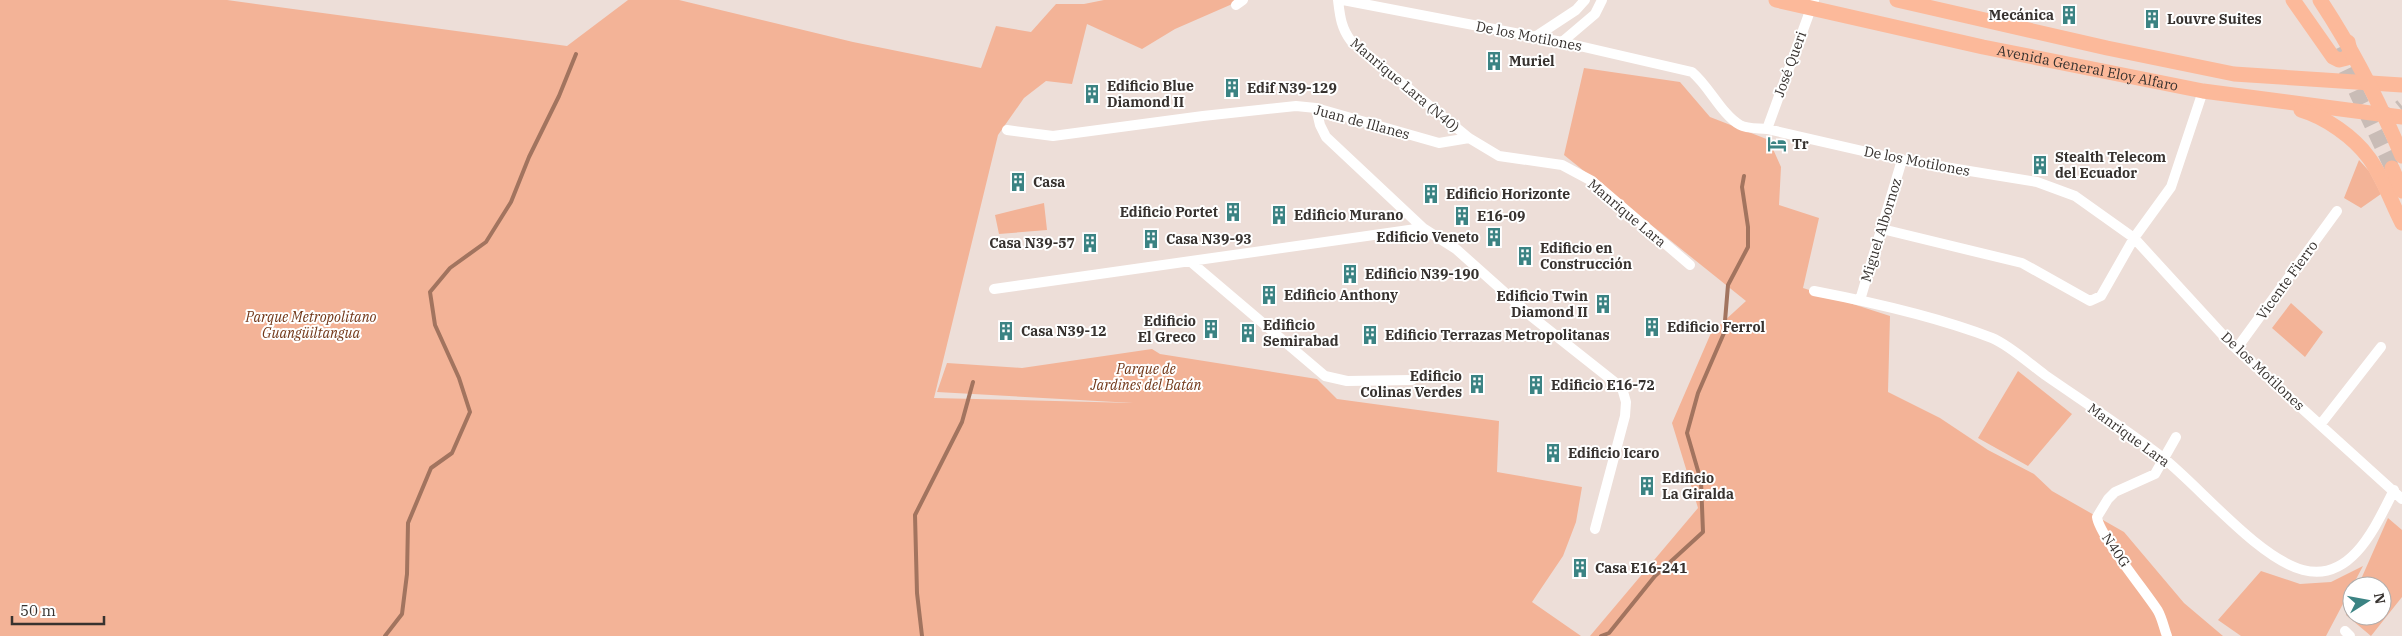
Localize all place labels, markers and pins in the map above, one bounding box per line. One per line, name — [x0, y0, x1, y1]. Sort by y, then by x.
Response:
building icon: Mecánica — [2058, 4, 2080, 26]
place label: Mecánica — [1989, 6, 2054, 24]
building icon: Louvre Suites — [2141, 8, 2163, 30]
place label: Louvre Suites — [2167, 10, 2262, 28]
building icon: Muriel — [1483, 50, 1505, 72]
place label: Muriel — [1509, 52, 1555, 70]
place label: Edificio Blue Diamond II — [1107, 77, 1194, 111]
building icon: Edif N39-129 — [1221, 77, 1243, 99]
place label: Edif N39-129 — [1247, 79, 1337, 97]
building icon: Edificio Blue Diamond II — [1081, 83, 1103, 105]
hotel icon: Tr — [1766, 133, 1788, 155]
place label: Tr — [1792, 135, 1809, 153]
place label: Stealth Telecom del Ecuador — [2055, 148, 2167, 182]
building icon: Stealth Telecom del Ecuador — [2029, 154, 2051, 176]
building icon: Casa — [1007, 171, 1029, 193]
place label: Casa — [1033, 173, 1065, 191]
building icon: Edificio Horizonte — [1420, 183, 1442, 205]
place label: Edificio Horizonte — [1446, 185, 1570, 203]
building icon: Edificio Portet — [1222, 201, 1244, 223]
place label: Edificio Portet — [1120, 203, 1218, 221]
building icon: Edificio Murano — [1268, 204, 1290, 226]
building icon: E16-09 — [1451, 205, 1473, 227]
place label: Edificio Murano — [1294, 206, 1403, 224]
place label: E16-09 — [1477, 207, 1525, 225]
building icon: Edificio Veneto — [1483, 226, 1505, 248]
building icon: Casa N39-93 — [1140, 228, 1162, 250]
place label: Edificio Veneto — [1376, 228, 1479, 246]
place label: Casa N39-93 — [1166, 230, 1252, 248]
building icon: Casa N39-57 — [1079, 232, 1101, 254]
place label: Casa N39-57 — [989, 234, 1075, 252]
place label: Edificio en Construcción — [1540, 239, 1632, 273]
building icon: Edificio en Construcción — [1514, 245, 1536, 267]
building icon: Edificio N39-190 — [1339, 263, 1361, 285]
place label: Edificio N39-190 — [1365, 265, 1479, 283]
building icon: Edificio Anthony — [1258, 284, 1280, 306]
place label: Edificio Anthony — [1284, 286, 1398, 304]
place label: Edificio Twin Diamond II — [1497, 287, 1588, 321]
building icon: Edificio Twin Diamond II — [1592, 293, 1614, 315]
place label: Edificio El Greco — [1138, 312, 1196, 346]
place label: Edificio Semirabad — [1263, 316, 1339, 350]
building icon: Edificio Ferrol — [1641, 316, 1663, 338]
building icon: Edificio El Greco — [1200, 318, 1222, 340]
place label: Edificio Ferrol — [1667, 318, 1766, 336]
building icon: Casa N39-12 — [995, 320, 1017, 342]
place label: Casa N39-12 — [1021, 322, 1107, 340]
building icon: Edificio Semirabad — [1237, 322, 1259, 344]
building icon: Edificio Terrazas Metropolitanas — [1359, 324, 1381, 346]
place label: Edificio Terrazas Metropolitanas — [1385, 326, 1610, 344]
place label: Edificio Colinas Verdes — [1360, 367, 1462, 401]
building icon: Edificio Colinas Verdes — [1466, 373, 1488, 395]
building icon: Edificio E16-72 — [1525, 374, 1547, 396]
place label: Edificio E16-72 — [1551, 376, 1655, 394]
building icon: Edificio Icaro — [1542, 442, 1564, 464]
place label: Edificio Icaro — [1568, 444, 1659, 462]
place label: Edificio La Giralda — [1662, 469, 1734, 503]
building icon: Edificio La Giralda — [1636, 475, 1658, 497]
building icon: Casa E16-241 — [1569, 557, 1591, 579]
place label: Casa E16-241 — [1595, 559, 1687, 577]

